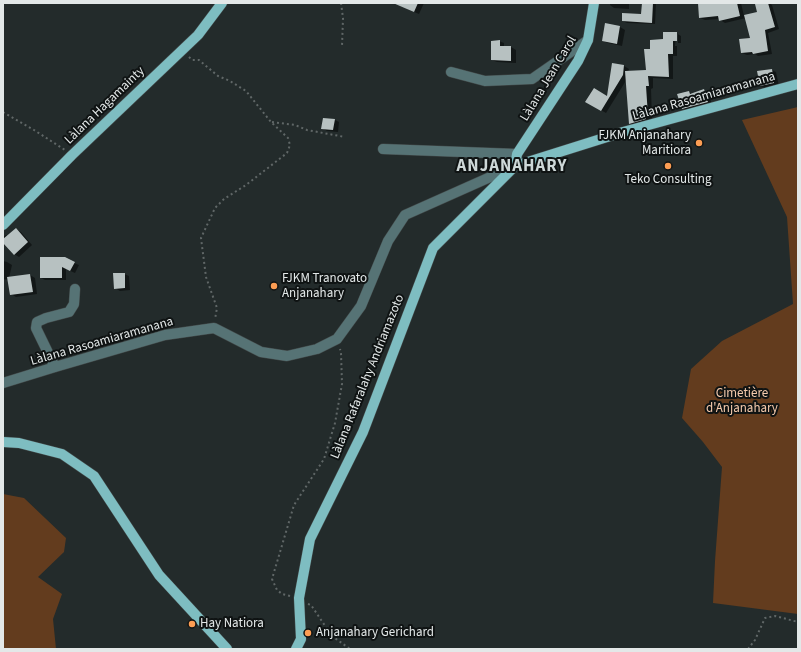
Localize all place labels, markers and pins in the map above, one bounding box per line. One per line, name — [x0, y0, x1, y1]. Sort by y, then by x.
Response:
place label: FJKM Anjanahary Maritiora — [598, 128, 691, 159]
marker: FJKM Anjanahary Maritiora — [694, 138, 704, 148]
marker: Teko Consulting — [663, 161, 673, 171]
place label: Teko Consulting — [624, 172, 712, 188]
place label: FJKM Tranovato Anjanahary — [282, 271, 367, 302]
marker: FJKM Tranovato Anjanahary — [269, 281, 279, 291]
place label: Hay Natiora — [200, 616, 264, 632]
marker: Hay Natiora — [187, 619, 197, 629]
place label: Anjanahary Gerichard — [316, 625, 434, 641]
marker: Anjanahary Gerichard — [303, 628, 313, 638]

